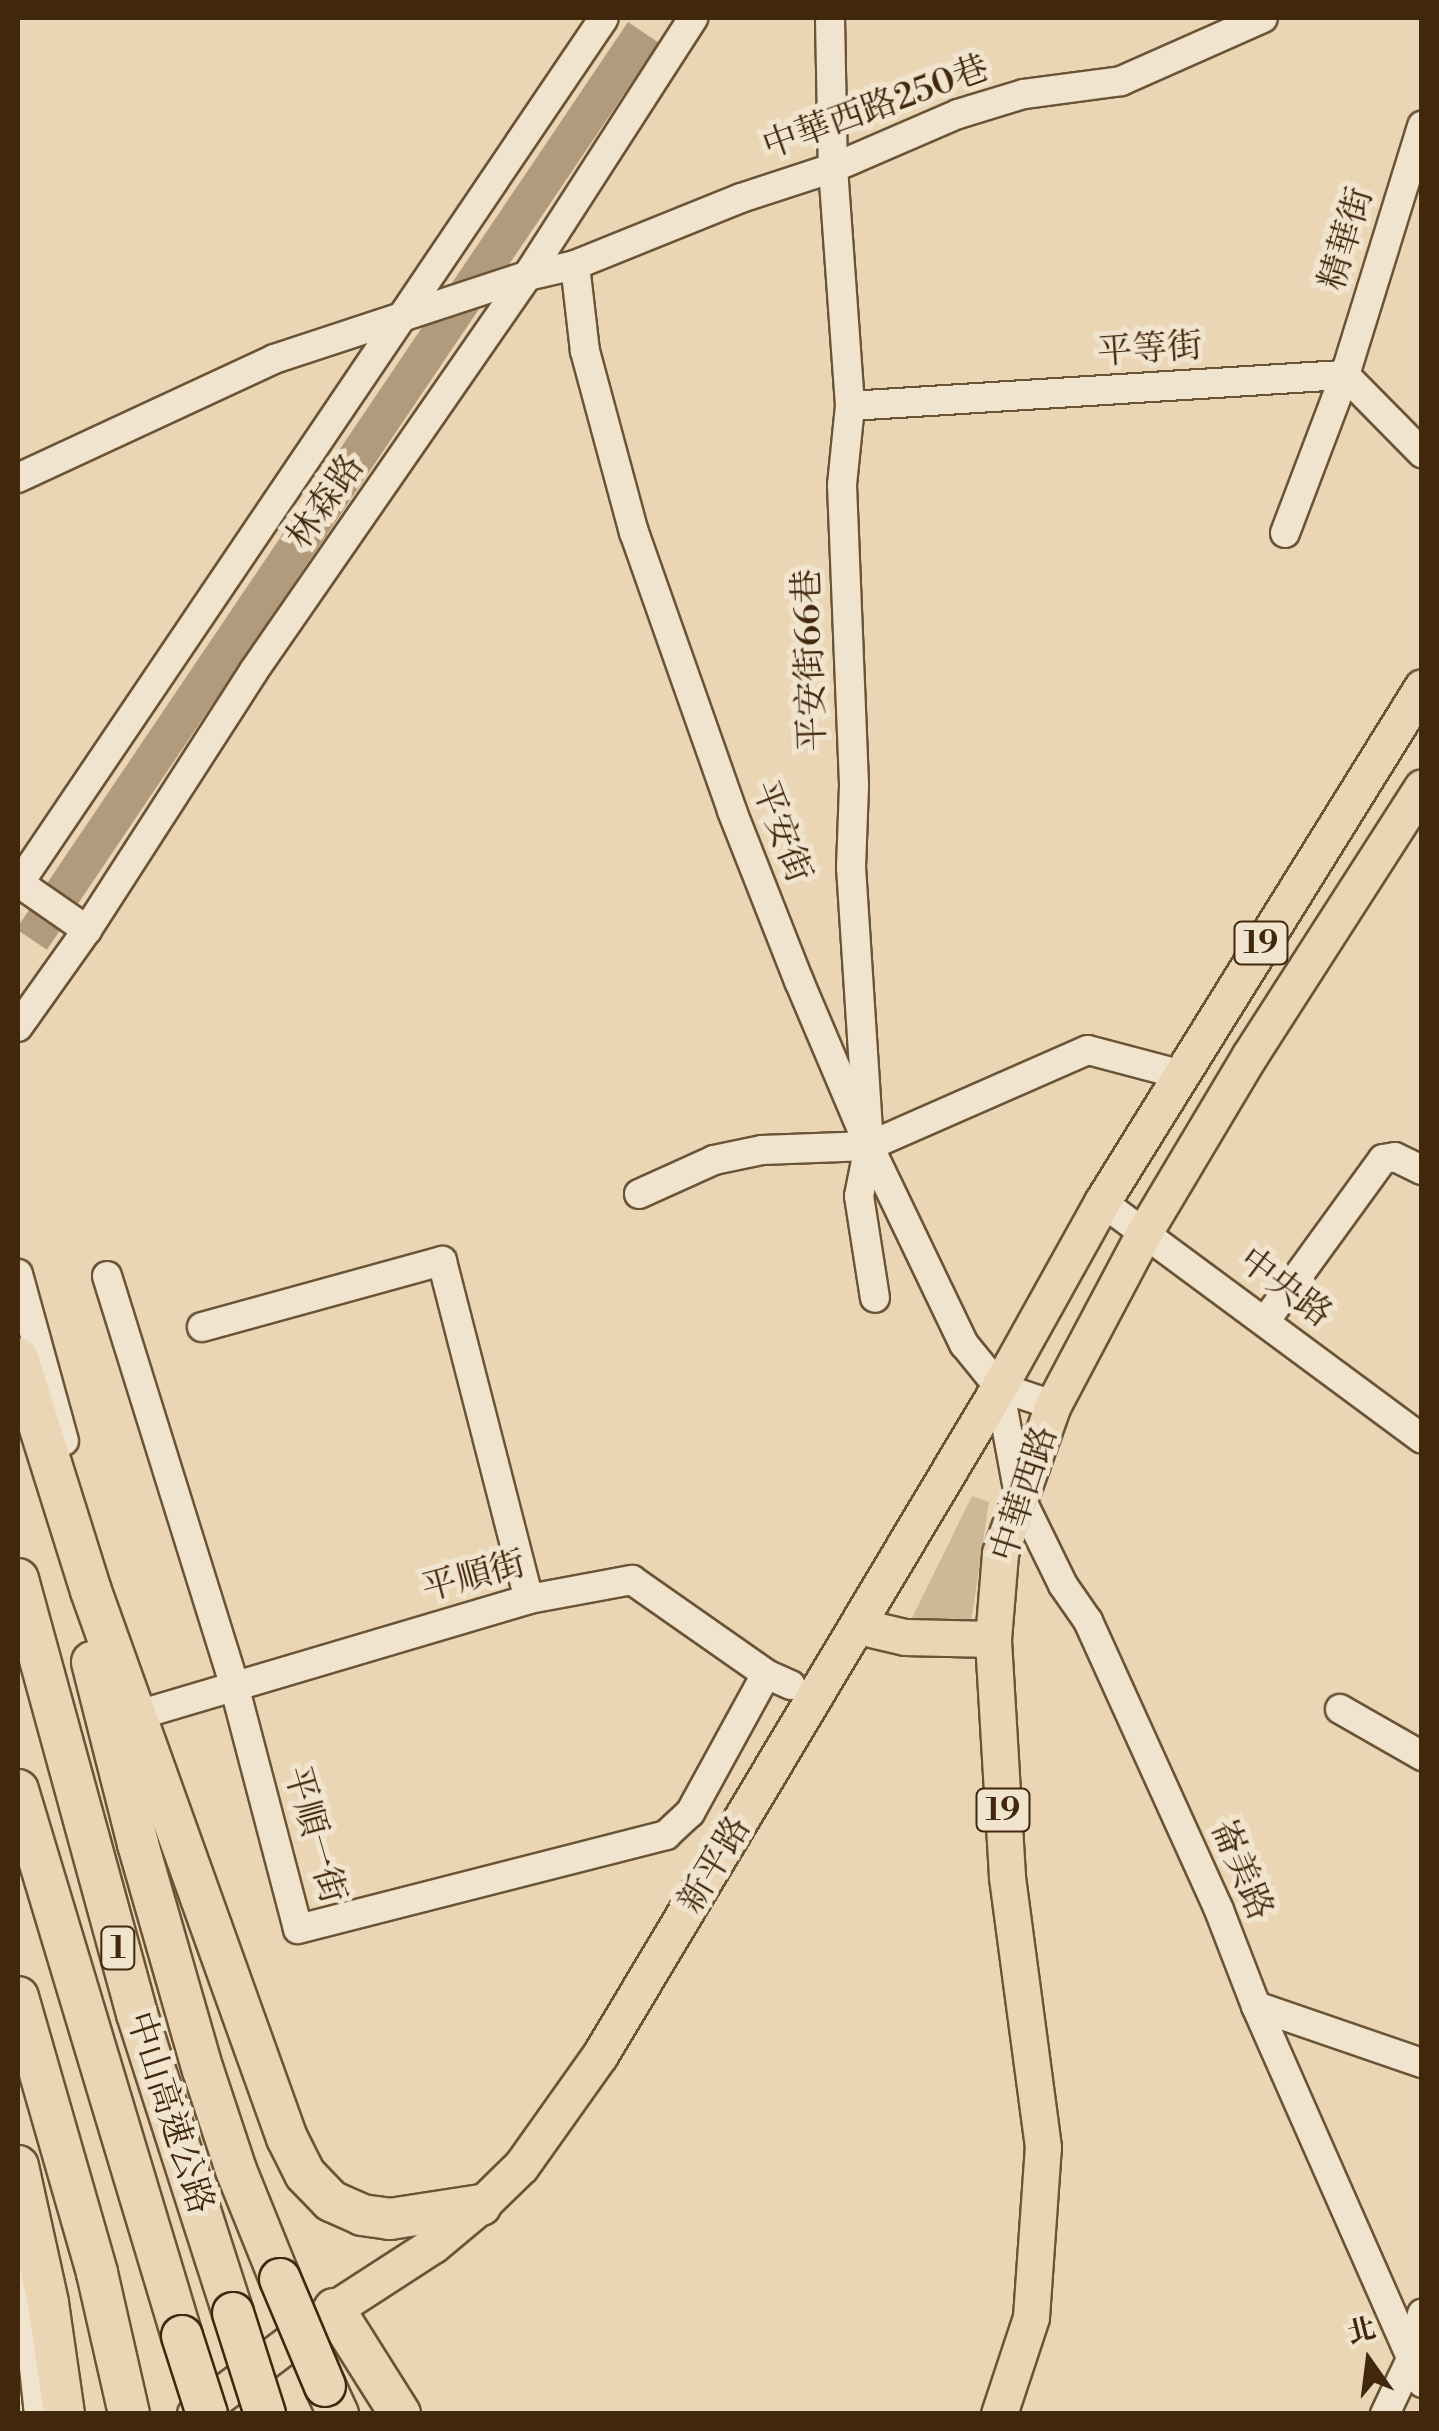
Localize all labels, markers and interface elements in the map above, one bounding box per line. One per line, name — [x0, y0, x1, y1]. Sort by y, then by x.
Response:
street label: 中華西路250巷 — [757, 48, 995, 168]
street label: 精華街 — [1312, 183, 1382, 295]
street label: 平等街 — [1096, 325, 1204, 375]
street label: 林森路 — [279, 447, 373, 557]
street label: 平安街66巷 — [787, 568, 835, 752]
street label: 平安街 — [743, 775, 819, 889]
road number: 19 — [1231, 916, 1291, 970]
street label: 中央路 — [1230, 1240, 1340, 1336]
street label: 中華西路 — [983, 1421, 1067, 1567]
street label: 平順街 — [418, 1543, 530, 1611]
street label: 平順一街 — [275, 1762, 353, 1908]
road number: 19 — [973, 1783, 1033, 1837]
street label: 新平路 — [670, 1809, 760, 1921]
street label: 崙美路 — [1201, 1813, 1281, 1927]
road number: 1 — [98, 1921, 138, 1975]
street label: 中山高速公路 — [117, 2007, 221, 2219]
north arrow — [1319, 2311, 1419, 2411]
text: 北 — [1344, 2311, 1379, 2352]

